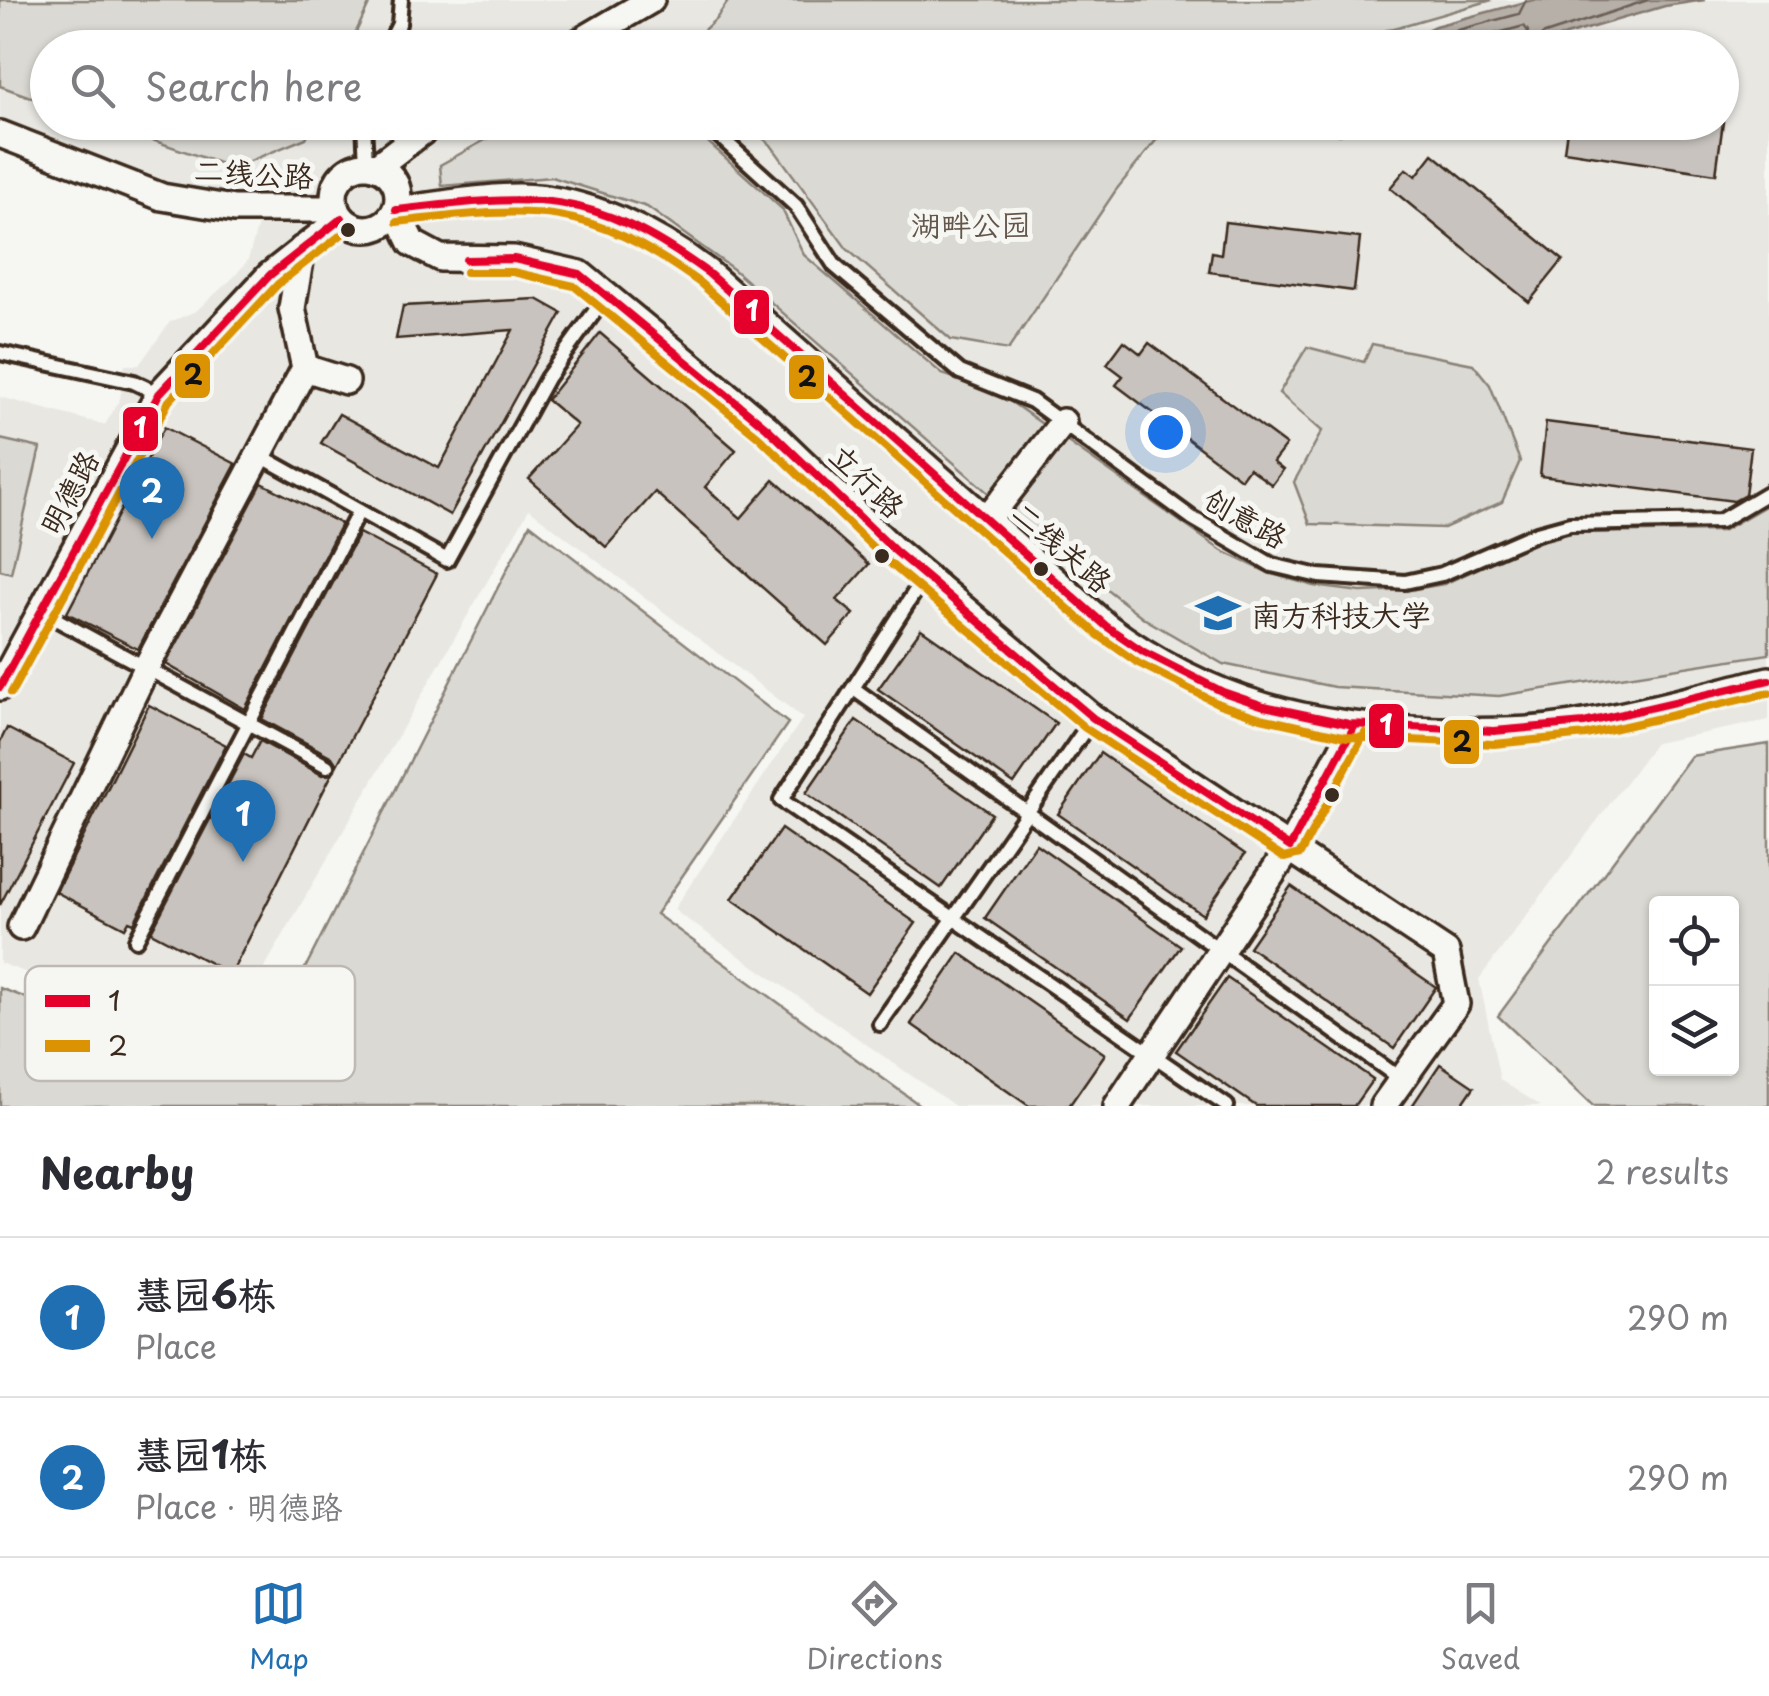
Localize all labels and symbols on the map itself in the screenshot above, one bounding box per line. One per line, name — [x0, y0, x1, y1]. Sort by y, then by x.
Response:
street label: 二线公路 — [193, 146, 315, 198]
park label: 湖畔公园 — [911, 201, 1031, 246]
unlabelled marker — [338, 220, 358, 240]
line badge: 1 — [732, 288, 771, 336]
text: 1 — [745, 288, 759, 331]
line badge: 2 — [173, 352, 212, 400]
text: 2 — [183, 352, 203, 395]
line badge: 2 — [787, 353, 826, 401]
text: 2 — [797, 354, 817, 397]
line badge: 1 — [121, 405, 160, 453]
text: 1 — [133, 405, 147, 448]
your location — [1140, 407, 1191, 458]
street label: 立行路 — [820, 433, 916, 527]
street label: 明德路 — [27, 442, 109, 542]
pin: 2 — [120, 456, 184, 539]
street label: 创意路 — [1196, 476, 1296, 558]
street label: 二线关路 — [1003, 490, 1123, 602]
unlabelled marker — [872, 546, 892, 566]
unlabelled marker — [1031, 559, 1051, 579]
school or university icon: 南方科技大学 — [1194, 589, 1242, 637]
place label: 南方科技大学 — [1251, 591, 1431, 636]
line badge: 1 — [1367, 702, 1406, 750]
text: 1 — [1379, 702, 1393, 745]
line badge: 2 — [1442, 718, 1481, 766]
text: 2 — [1452, 719, 1472, 762]
pin: 1 — [210, 780, 276, 862]
unlabelled marker — [1322, 785, 1342, 805]
legend — [25, 966, 355, 1081]
text: 1 — [108, 978, 121, 1021]
text: 2 — [108, 1023, 128, 1066]

